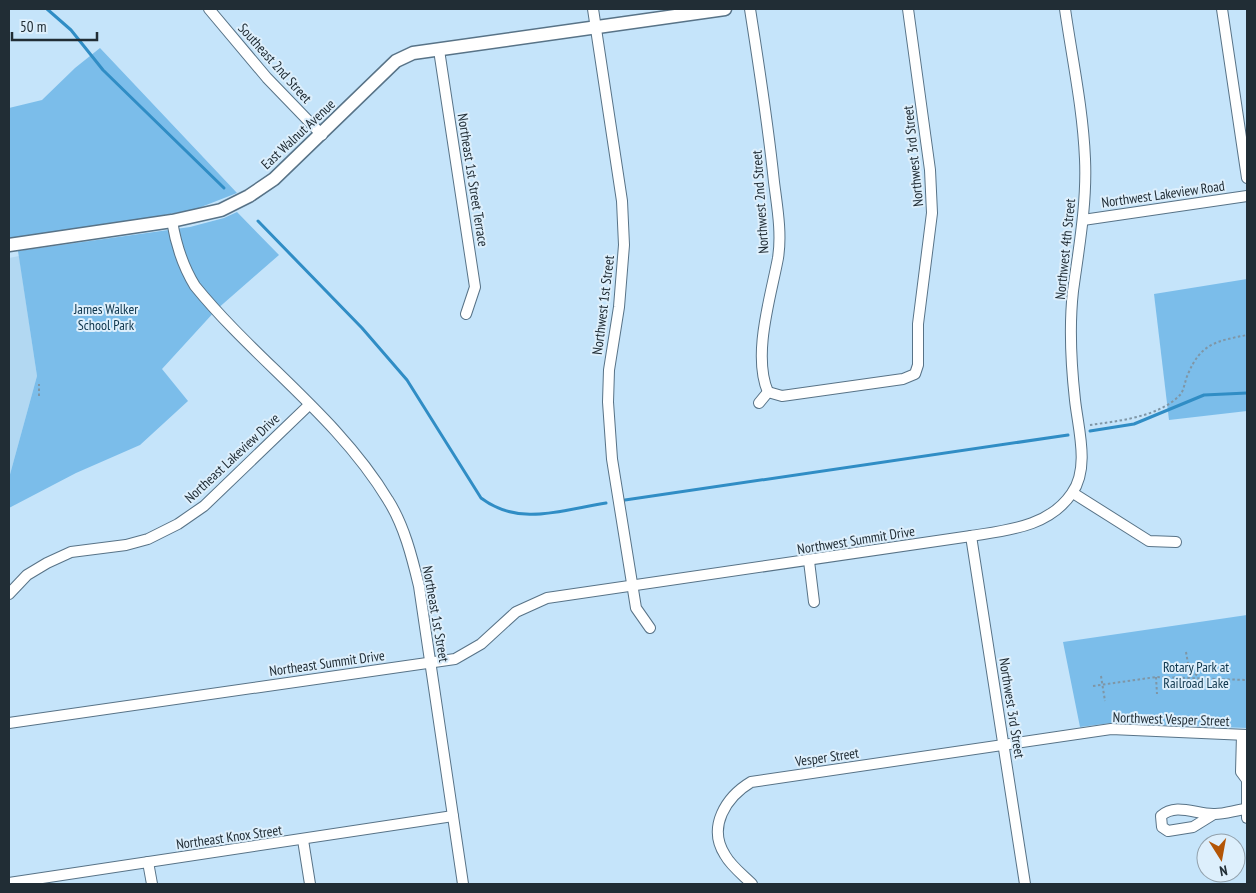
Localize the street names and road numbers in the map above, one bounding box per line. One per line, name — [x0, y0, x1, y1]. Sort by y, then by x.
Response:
street label: Southeast 2nd Street — [234, 19, 316, 107]
street label: East Walnut Avenue — [257, 95, 339, 173]
street label: Northwest 3rd Street — [899, 105, 927, 207]
street label: Northeast 1st Street Terrace — [454, 112, 492, 248]
street label: Northwest 2nd Street — [747, 150, 773, 254]
street label: Northwest Lakeview Road — [1100, 176, 1226, 212]
street label: Northwest 4th Street — [1051, 197, 1079, 300]
street label: Northwest 1st Street — [588, 254, 618, 356]
street label: Northeast Lakeview Drive — [181, 409, 283, 507]
street label: Northwest Summit Drive — [796, 522, 916, 558]
street label: Northeast 1st Street — [419, 564, 453, 664]
street label: Northeast Summit Drive — [268, 646, 386, 680]
street label: Northwest 3rd Street — [995, 657, 1029, 760]
street label: Northwest Vesper Street — [1112, 708, 1230, 730]
street label: Vesper Street — [793, 744, 860, 771]
street label: Northeast Knox Street — [175, 821, 283, 853]

